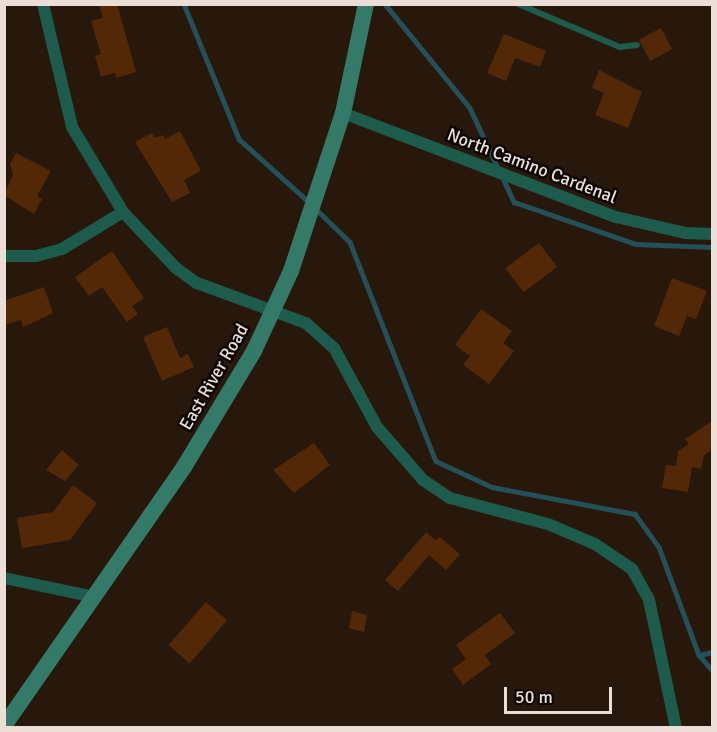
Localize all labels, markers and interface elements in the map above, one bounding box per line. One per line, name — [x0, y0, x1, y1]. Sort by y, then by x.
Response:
street label: North Camino Cardenal — [444, 124, 620, 208]
street label: East River Road — [175, 320, 253, 434]
scale bar — [507, 675, 615, 713]
text: 50 m — [515, 686, 553, 708]

